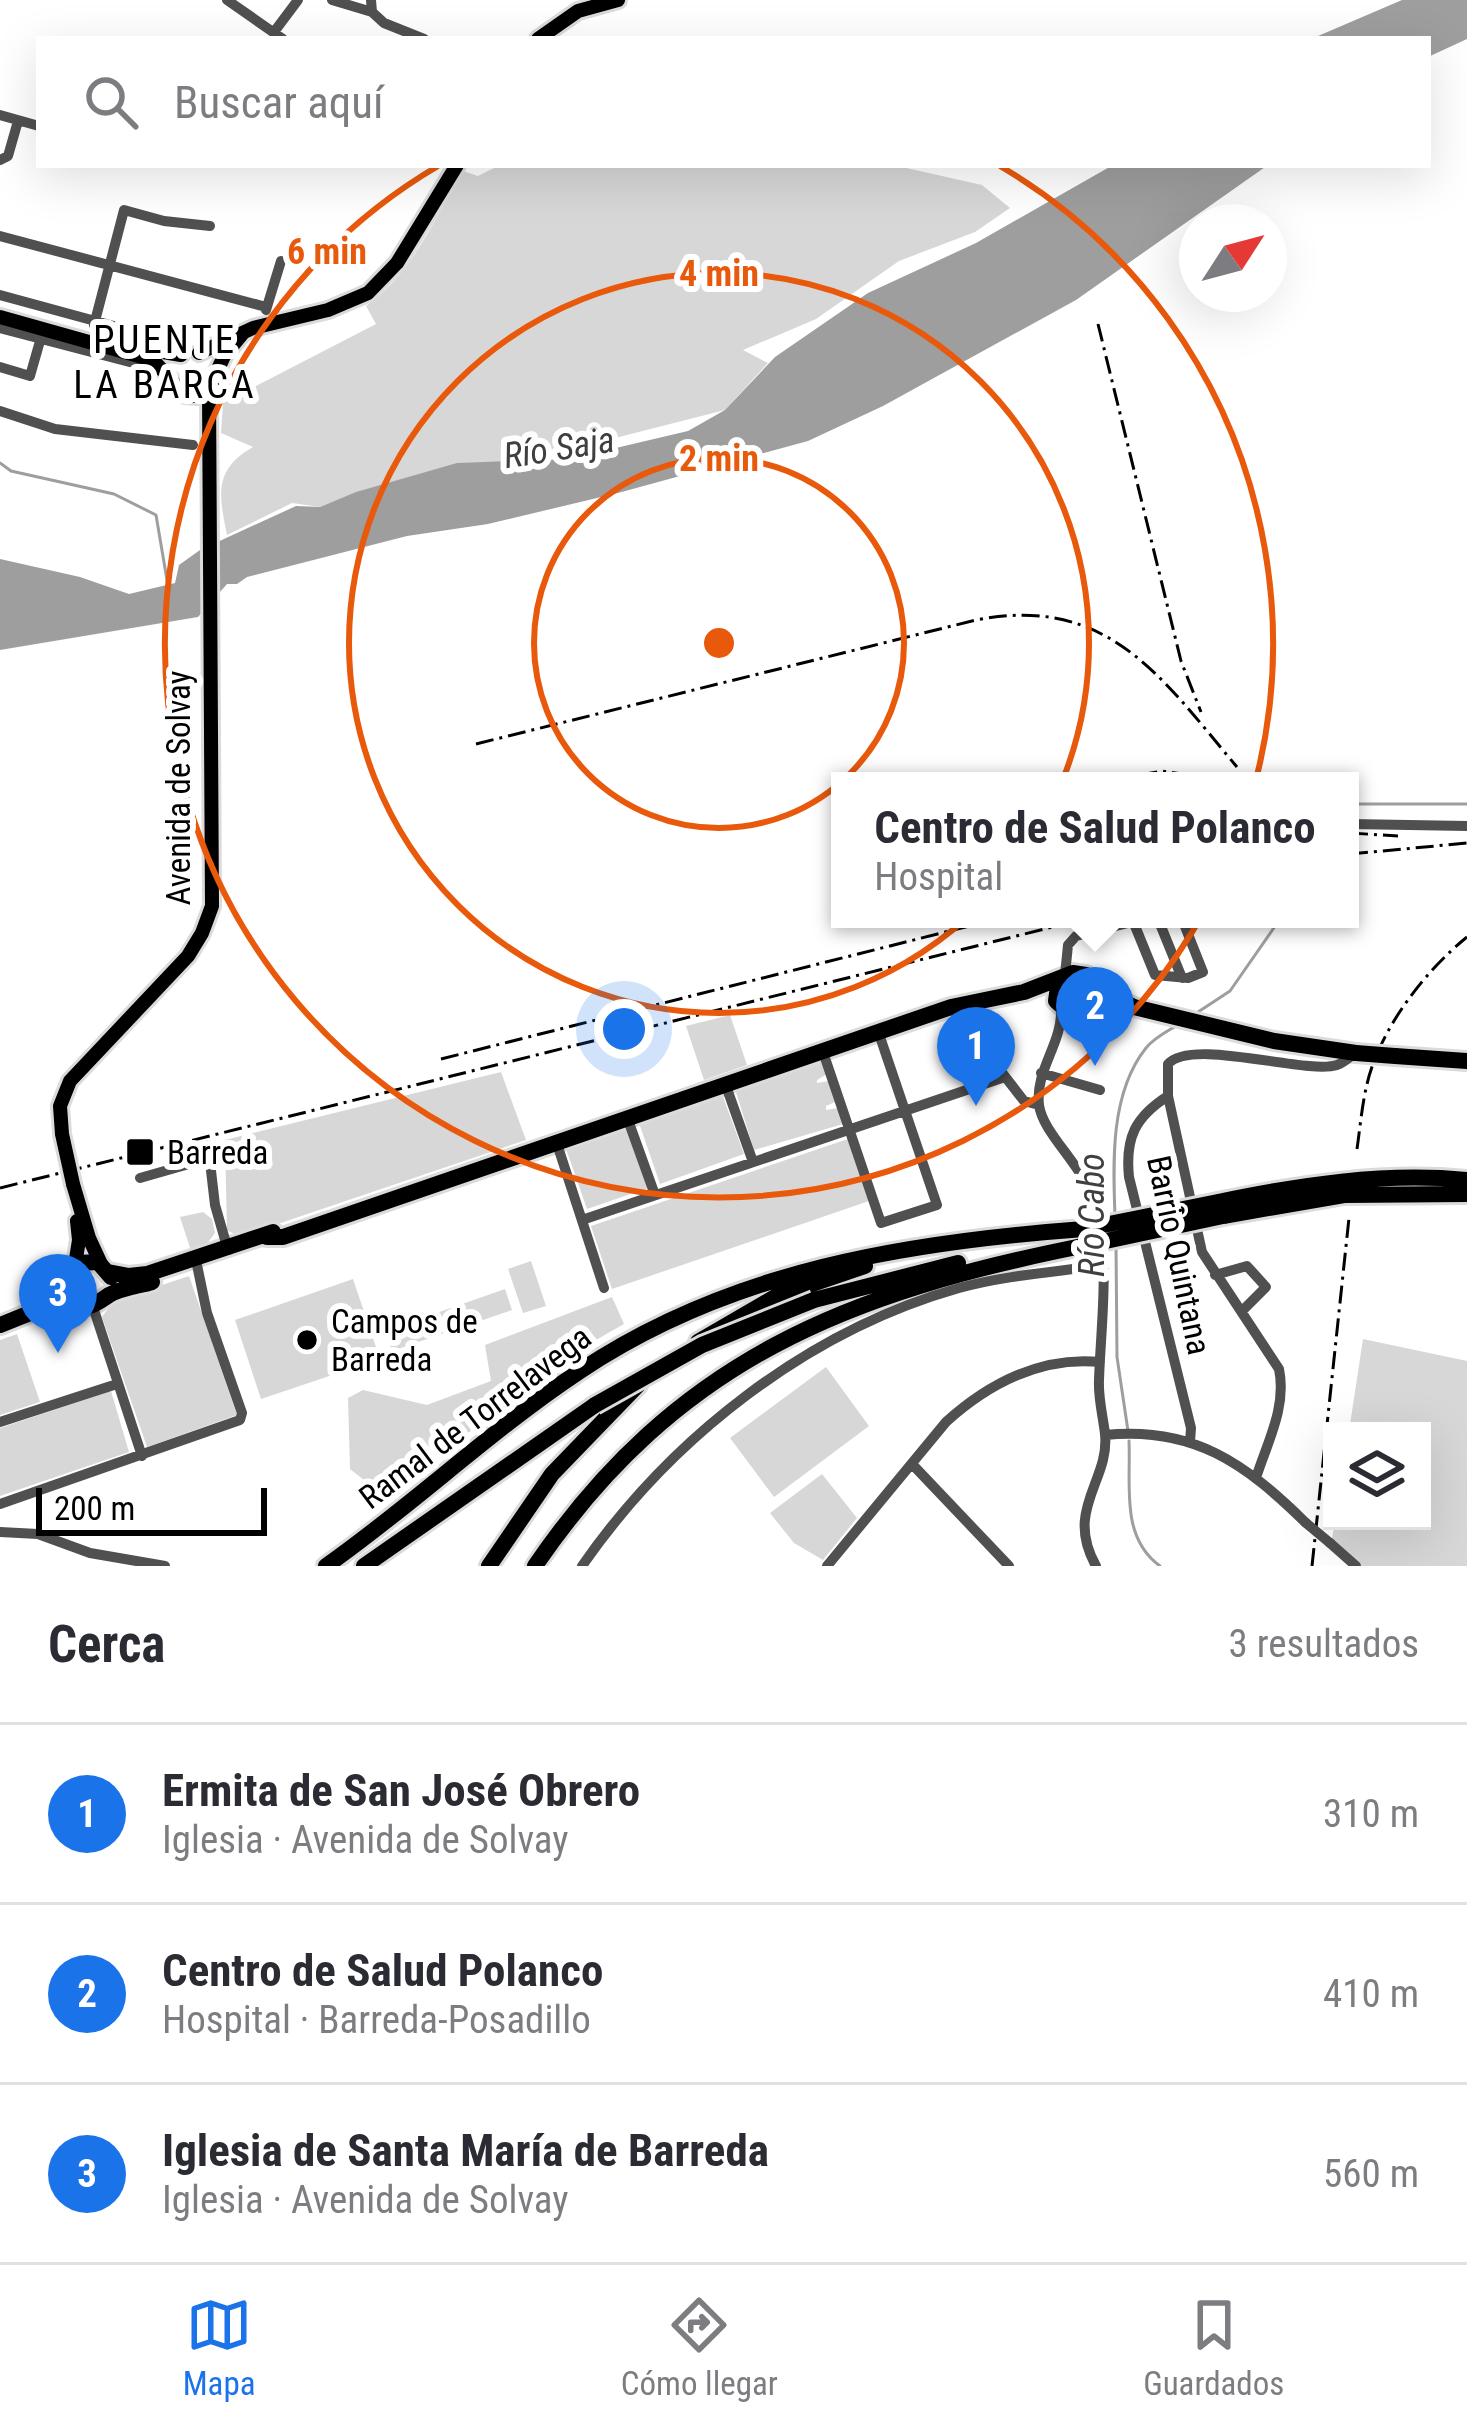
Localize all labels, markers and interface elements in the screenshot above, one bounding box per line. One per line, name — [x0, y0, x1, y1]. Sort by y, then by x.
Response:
search box — [36, 36, 1431, 168]
icon: search — [78, 69, 144, 135]
text: Buscar aquí — [174, 76, 384, 129]
north arrow — [1179, 204, 1287, 312]
text: 6 min — [287, 231, 367, 273]
text: 4 min — [679, 253, 759, 295]
district label: PUENTE LA BARCA — [73, 317, 257, 408]
water label: Río Saja — [500, 419, 618, 477]
text: 2 min — [679, 438, 759, 480]
centre of rings — [698, 622, 740, 664]
street label: Avenida de Solvay — [159, 670, 198, 905]
popup — [831, 772, 1359, 928]
text: Centro de Salud Polanco — [874, 801, 1316, 854]
text: Hospital — [874, 854, 1003, 900]
pin: 2 — [1056, 967, 1134, 1066]
your location — [594, 999, 654, 1059]
pin: 1 — [937, 1007, 1015, 1106]
place label: Barreda — [167, 1133, 268, 1172]
marker: Barreda — [124, 1136, 156, 1168]
street label: Barrio Quintana — [1139, 1152, 1219, 1358]
water label: Río Cabo — [1071, 1153, 1113, 1277]
pin: 3 — [19, 1254, 97, 1353]
place label: Campos de Barreda — [331, 1302, 478, 1379]
street label: Ramal de Torrelavega — [351, 1317, 599, 1517]
marker: Campos de Barreda — [294, 1327, 320, 1353]
map controls — [1323, 1422, 1431, 1530]
button: layers — [1323, 1422, 1431, 1530]
scale bar — [36, 1482, 267, 1535]
text: 200 m — [54, 1489, 135, 1528]
text: Cerca — [48, 1615, 165, 1674]
text: 3 resultados — [1228, 1621, 1419, 1667]
text: Ermita de San José Obrero — [162, 1764, 640, 1817]
text: 1 — [77, 1791, 97, 1837]
text: 310 m — [1323, 1791, 1419, 1837]
text: Iglesia · Avenida de Solvay — [162, 1817, 568, 1863]
text: Centro de Salud Polanco — [162, 1944, 603, 1997]
text: 2 — [77, 1971, 97, 2017]
text: 410 m — [1323, 1971, 1419, 2017]
text: Hospital · Barreda-Posadillo — [162, 1997, 591, 2043]
text: Iglesia de Santa María de Barreda — [162, 2124, 769, 2177]
text: 3 — [77, 2151, 97, 2197]
text: 560 m — [1323, 2151, 1419, 2197]
text: Iglesia · Avenida de Solvay — [162, 2177, 568, 2223]
tab: Mapa — [183, 2292, 255, 2403]
tab: Cómo llegar — [621, 2292, 778, 2403]
tab: Guardados — [1143, 2292, 1284, 2403]

